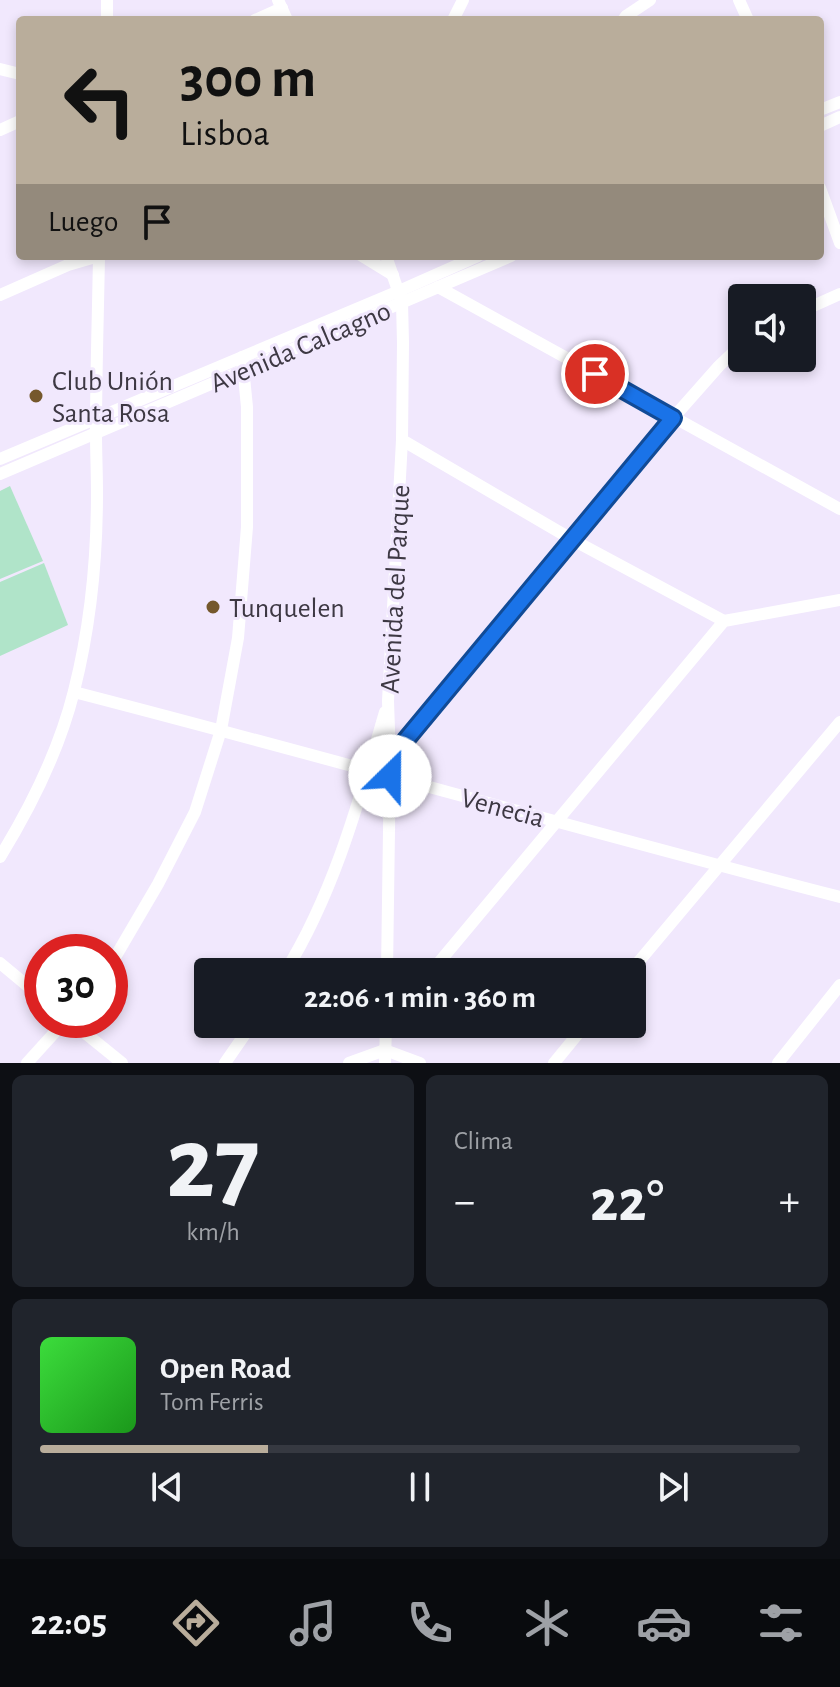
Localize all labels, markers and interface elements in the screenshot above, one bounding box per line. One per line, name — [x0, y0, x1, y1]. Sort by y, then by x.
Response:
icon: left — [48, 48, 152, 152]
text: 300 m — [180, 51, 316, 107]
text: Lisboa — [180, 116, 270, 152]
icon: arrive — [135, 200, 179, 244]
text: Luego — [48, 207, 119, 237]
map controls — [728, 284, 816, 372]
button: sound — [728, 284, 816, 372]
street label: Avenida Calcagno — [206, 297, 395, 398]
pin — [561, 340, 629, 408]
icon: arrive — [573, 352, 617, 396]
place label: Club Unión Santa Rosa — [52, 368, 173, 428]
marker: Club Unión Santa Rosa — [27, 387, 45, 405]
street label: Avenida del Parque — [377, 484, 415, 694]
place label: Tunquelen — [229, 595, 345, 623]
marker: Tunquelen — [204, 598, 222, 616]
position arrow — [348, 734, 432, 818]
street label: Venecia — [458, 784, 547, 834]
speed limit sign: 30 — [24, 934, 128, 1038]
text: 22:06 · 1 min · 360 m — [304, 983, 536, 1013]
text: 27 — [166, 1113, 260, 1217]
text: Clima — [454, 1128, 513, 1154]
text: 22° — [590, 1172, 664, 1232]
text: − — [454, 1180, 475, 1224]
text: + — [779, 1180, 800, 1224]
text: km/h — [186, 1219, 240, 1245]
text: Open Road — [160, 1354, 291, 1384]
text: Tom Ferris — [160, 1389, 264, 1415]
icon: previous — [145, 1465, 189, 1509]
icon: pause — [398, 1465, 442, 1509]
icon: next — [651, 1465, 695, 1509]
icon: directions — [168, 1595, 224, 1651]
icon: music — [285, 1595, 341, 1651]
icon: phone — [402, 1595, 458, 1651]
icon: climate — [519, 1595, 575, 1651]
icon: car — [636, 1595, 692, 1651]
icon: filters — [753, 1595, 809, 1651]
text: 22:05 — [31, 1605, 107, 1641]

